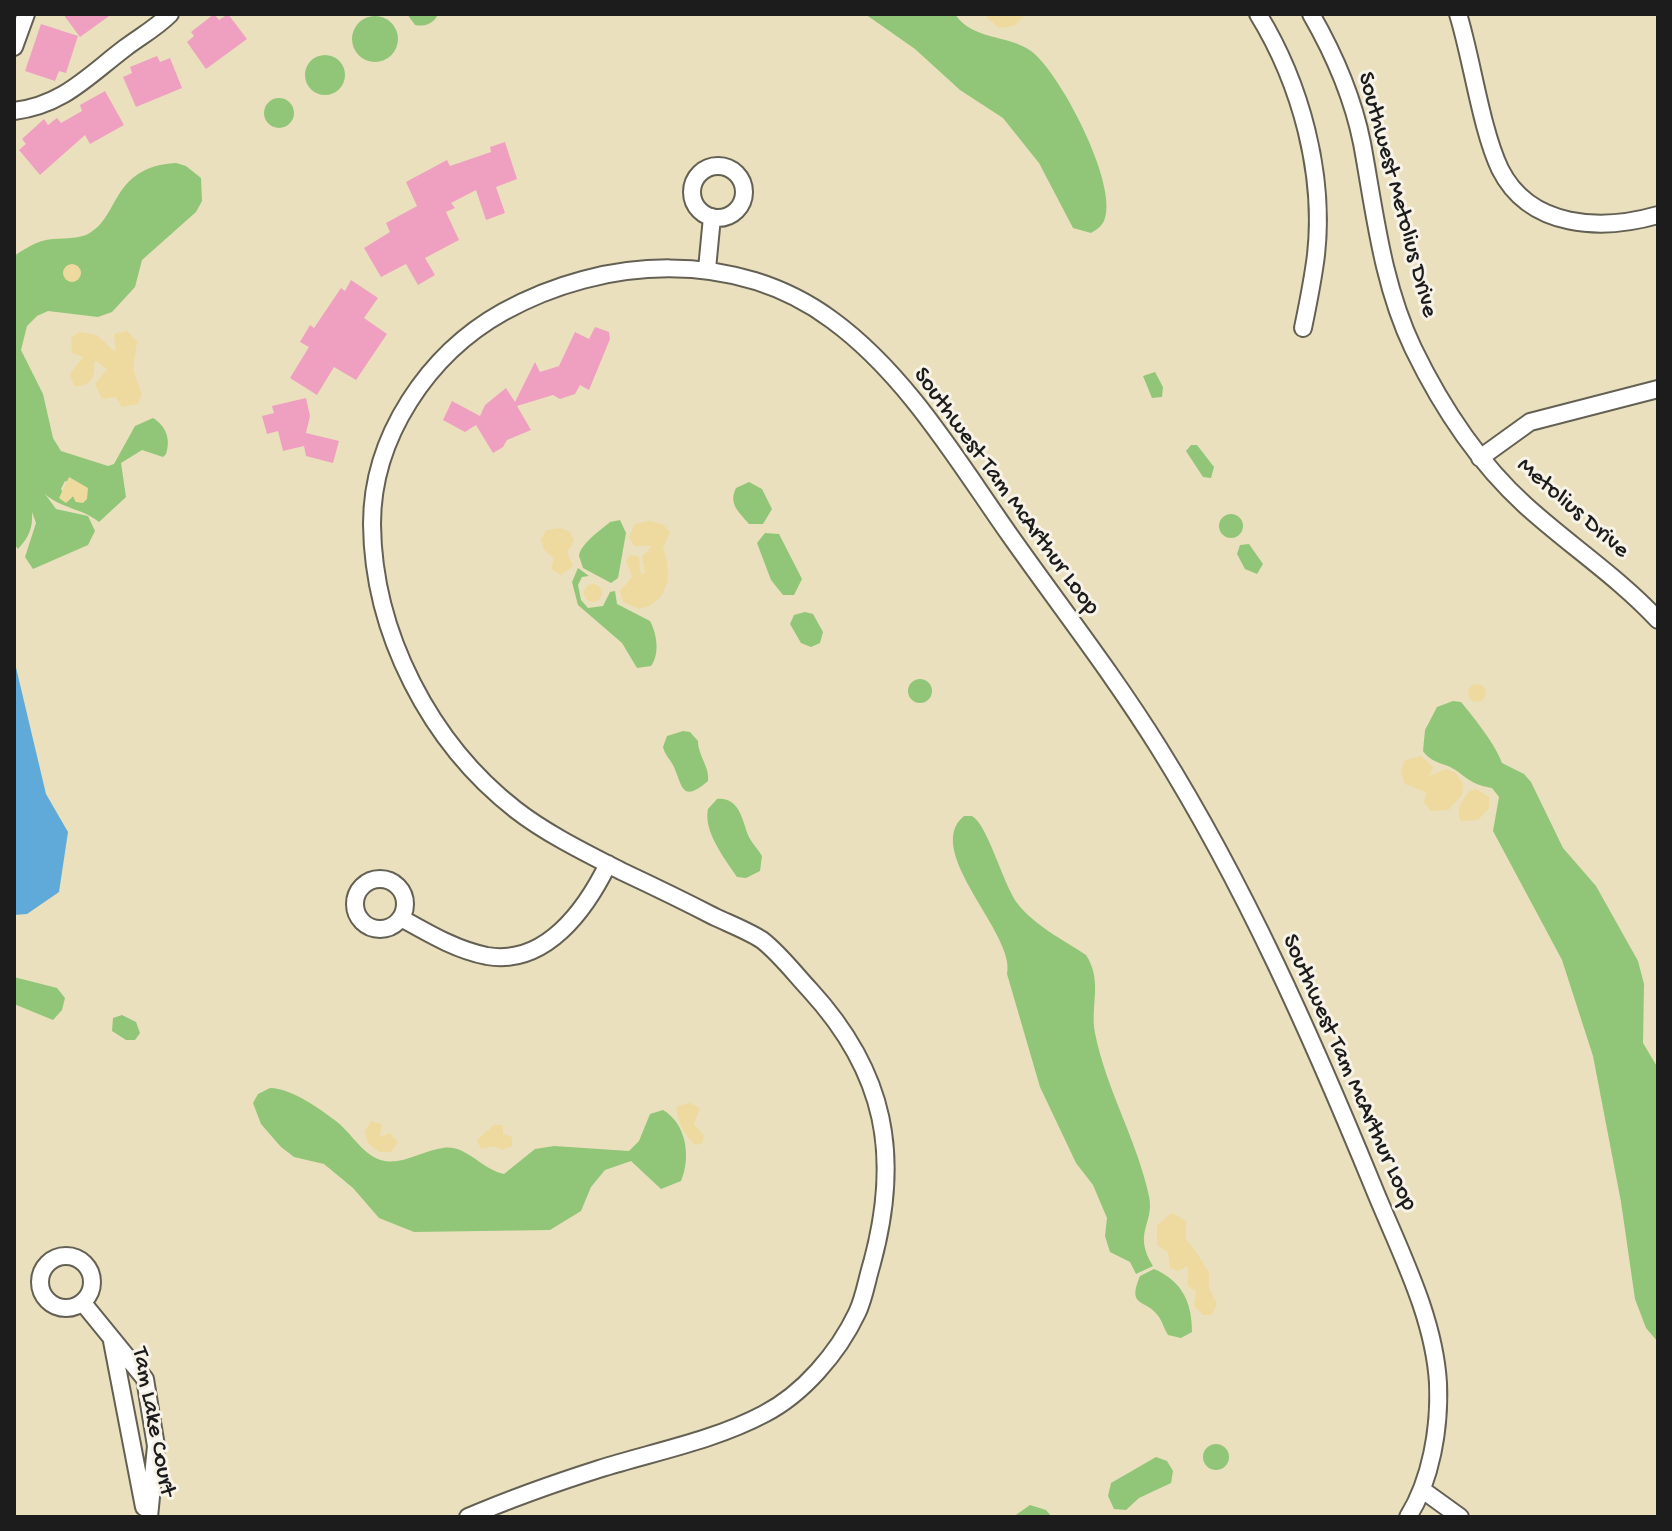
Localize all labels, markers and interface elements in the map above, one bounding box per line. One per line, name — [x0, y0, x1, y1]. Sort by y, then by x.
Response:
street label: Southwest Metolius Drive — [1349, 69, 1443, 321]
street label: Southwest Tam McArthur Loop — [905, 362, 1105, 622]
street label: Metolius Drive — [1510, 452, 1634, 566]
street label: Southwest Tam McArthur Loop — [1274, 930, 1422, 1216]
street label: Tam Lake Court — [123, 1345, 181, 1499]

